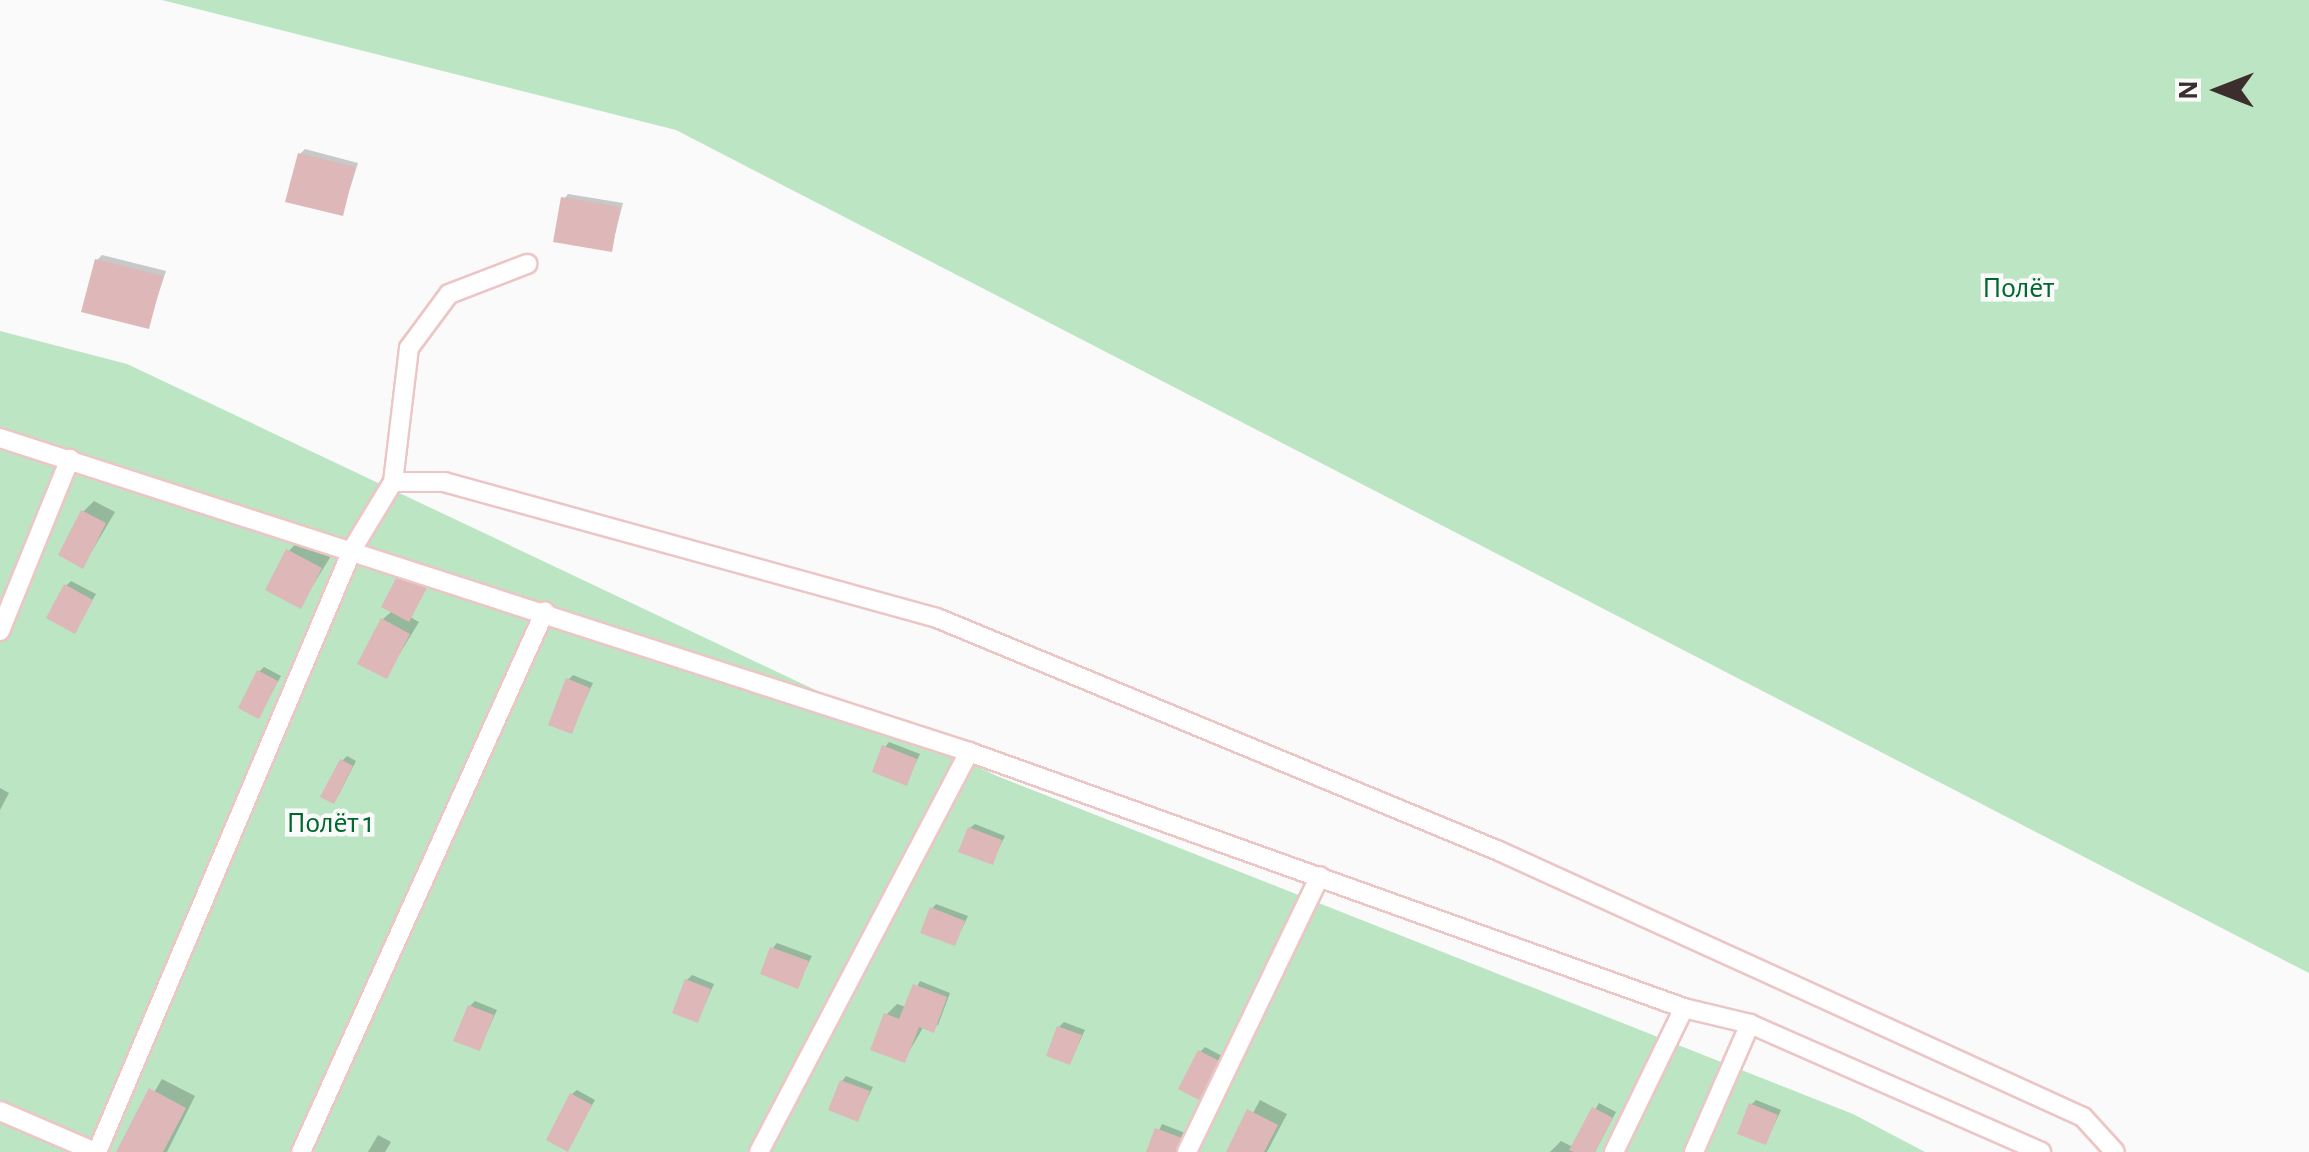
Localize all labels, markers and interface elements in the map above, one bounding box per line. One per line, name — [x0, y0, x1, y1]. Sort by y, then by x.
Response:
north arrow — [2169, 40, 2269, 140]
text: N — [2175, 80, 2203, 100]
park label: Полёт — [1982, 270, 2054, 306]
park label: Полёт 1 — [286, 805, 374, 841]

